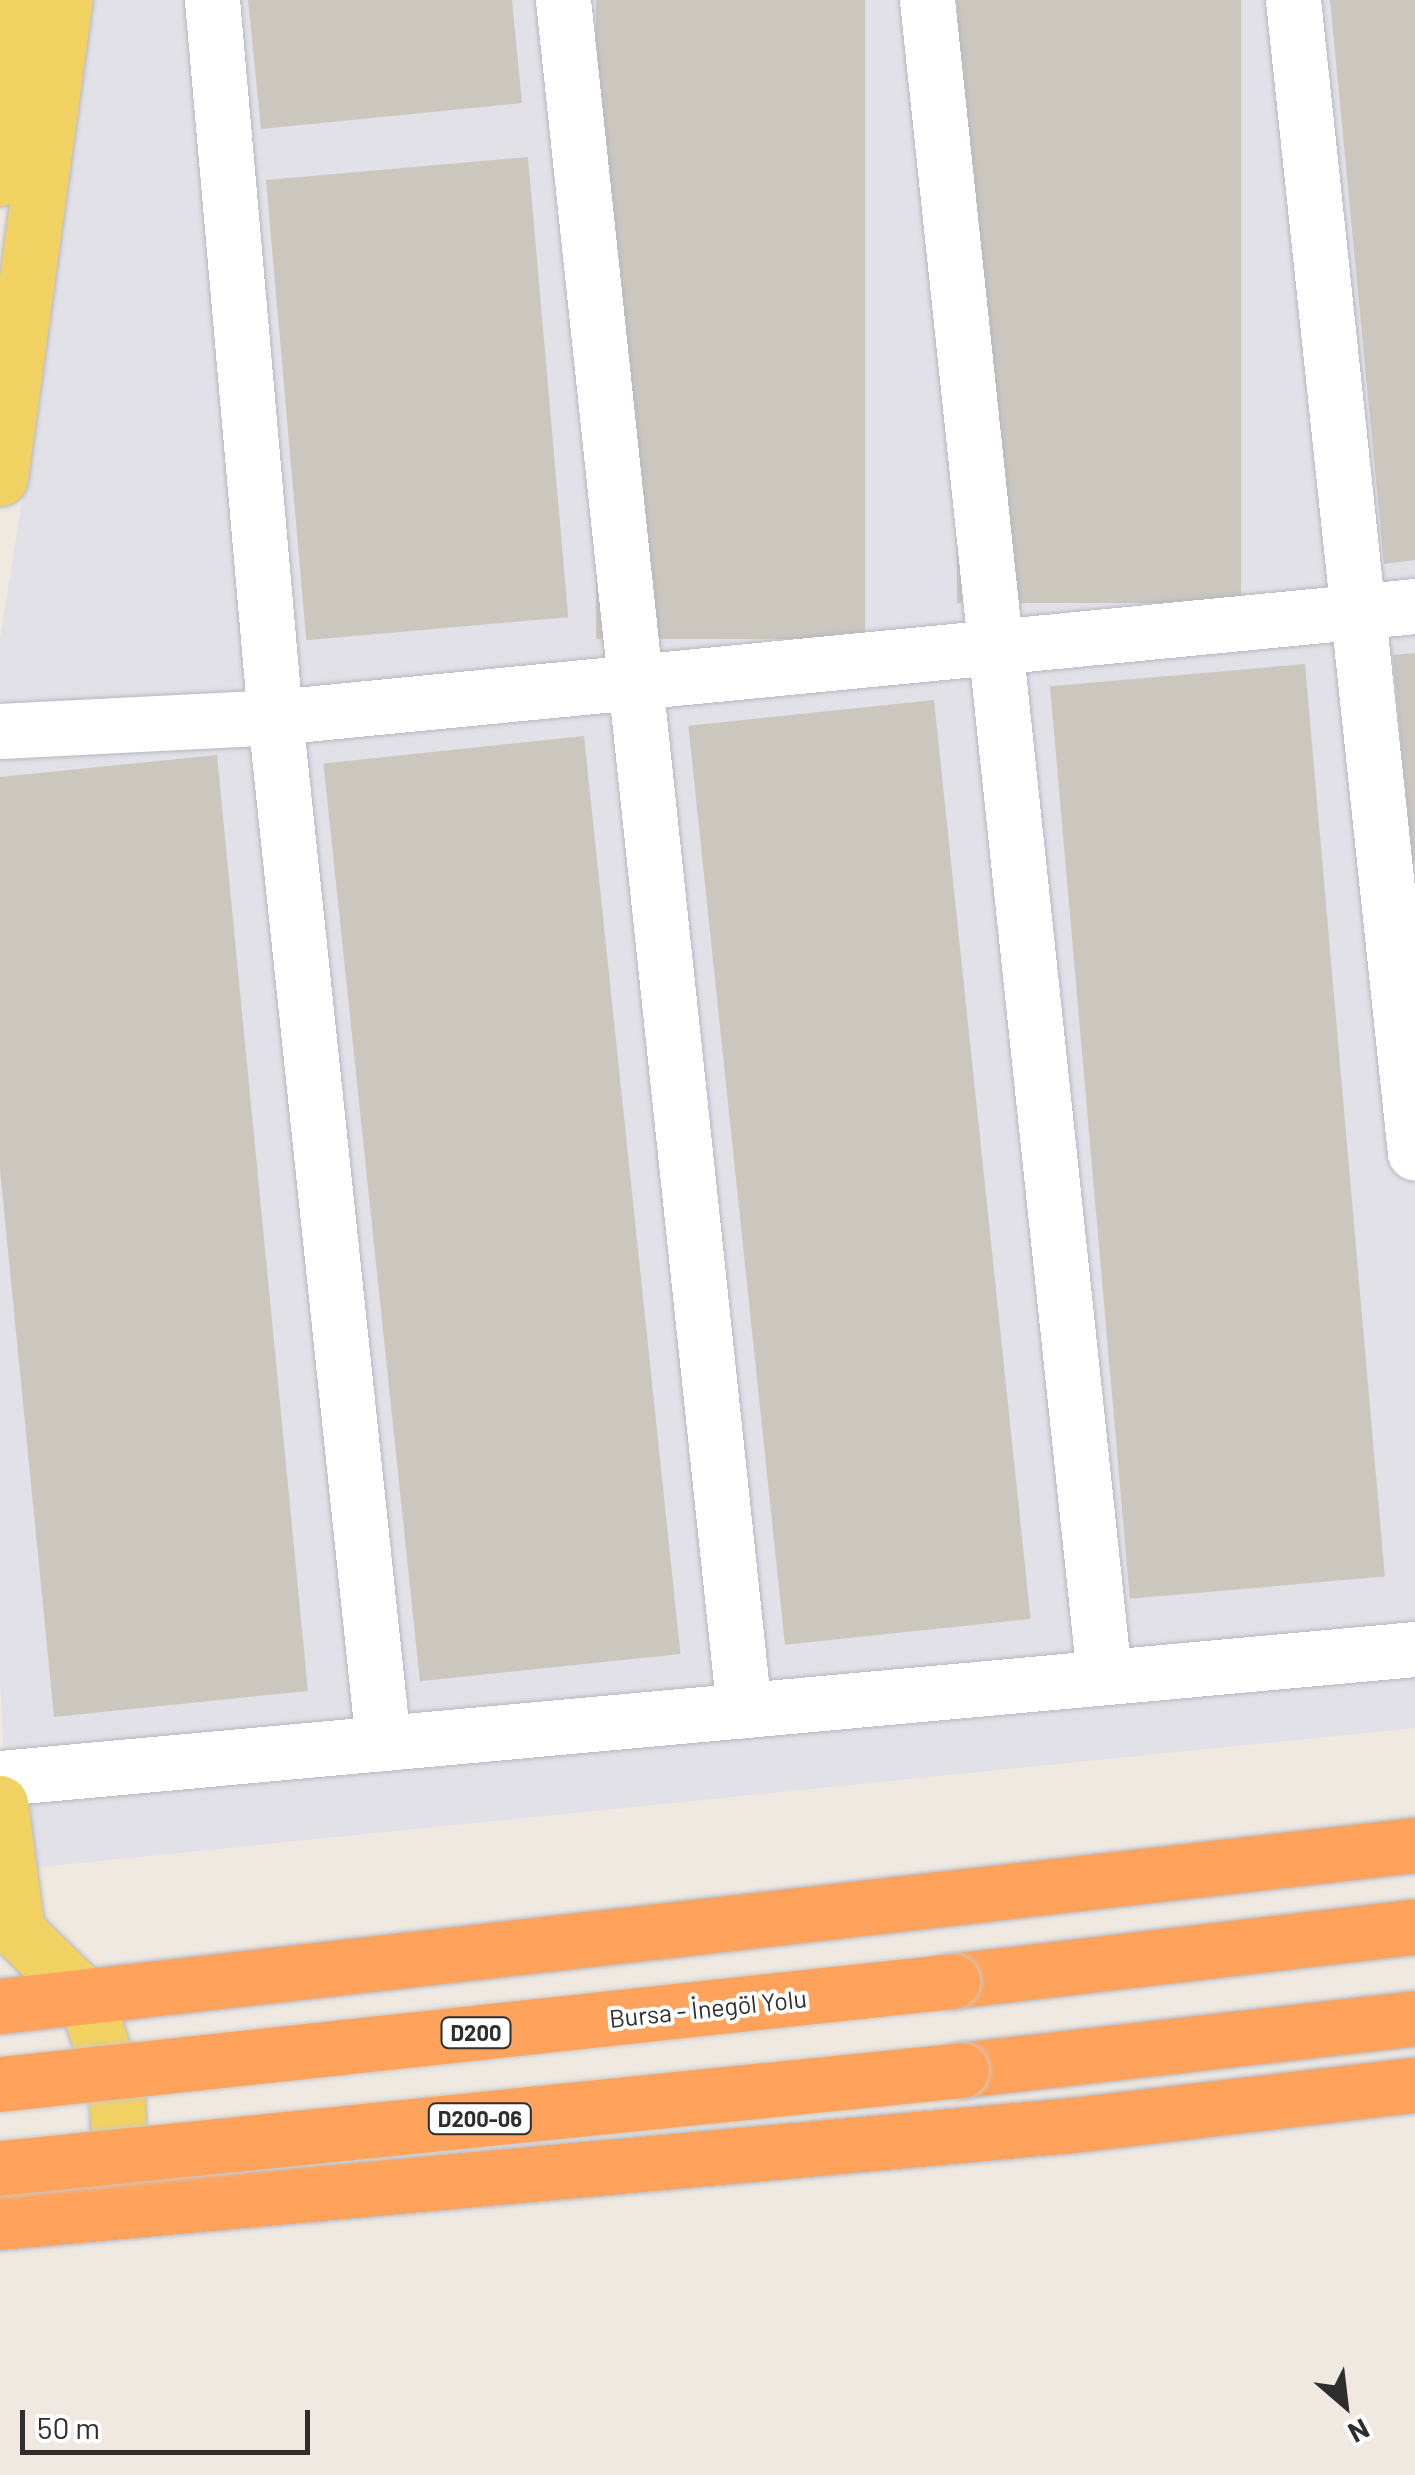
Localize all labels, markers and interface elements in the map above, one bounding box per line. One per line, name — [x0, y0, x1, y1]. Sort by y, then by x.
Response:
street label: Bursa - İnegöl Yolu — [608, 1983, 808, 2033]
road number: D200 — [438, 2016, 514, 2050]
road number: D200-06 — [428, 2102, 532, 2136]
north arrow — [1295, 2355, 1395, 2455]
scale bar — [25, 2390, 315, 2452]
text: 50 m — [37, 2409, 100, 2445]
text: N — [1343, 2412, 1375, 2451]

